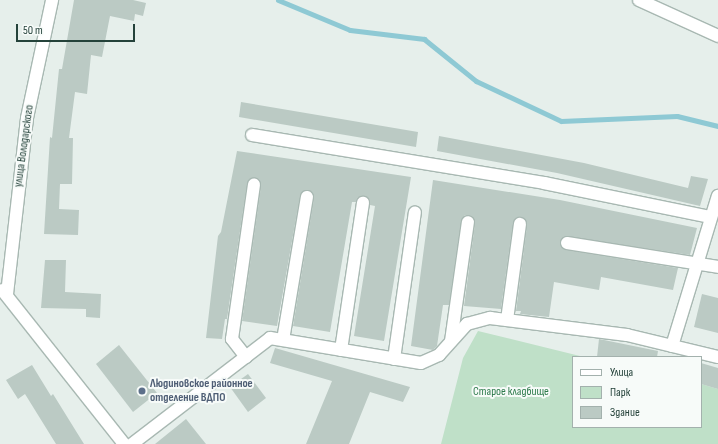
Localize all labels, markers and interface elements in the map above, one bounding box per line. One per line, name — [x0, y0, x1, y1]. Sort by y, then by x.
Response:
scale bar — [18, 16, 137, 42]
text: 50 m — [23, 23, 43, 38]
street label: улица Володарского — [11, 104, 37, 188]
legend — [572, 356, 702, 428]
text: Улица — [610, 365, 633, 380]
place label: Людиновское районное отделение ВДПО — [150, 377, 253, 405]
park label: Старое кладбище — [473, 385, 549, 399]
text: Парк — [610, 385, 630, 400]
marker: Людиновское районное отделение ВДПО — [137, 386, 147, 396]
text: Здание — [610, 405, 640, 420]

